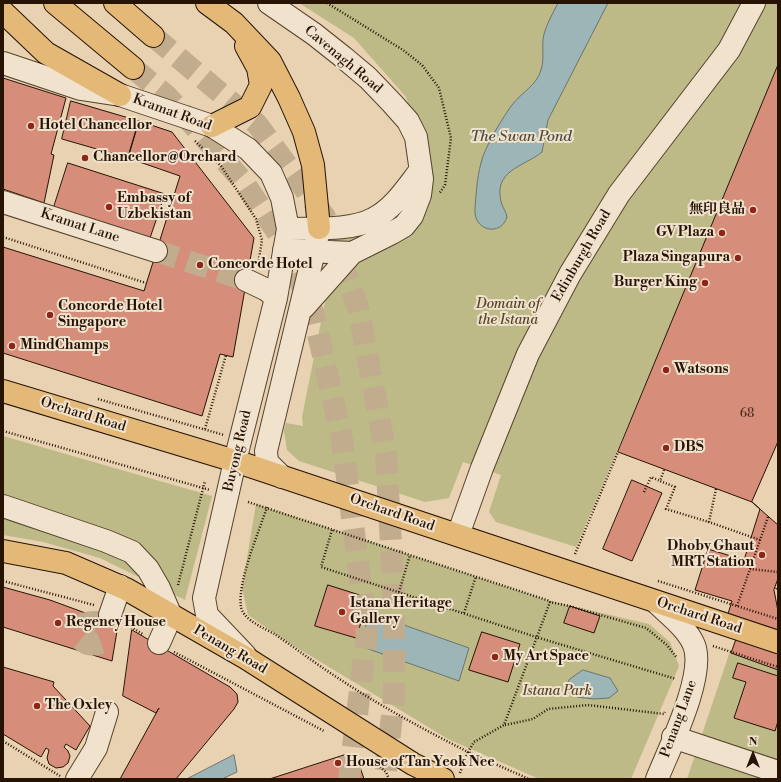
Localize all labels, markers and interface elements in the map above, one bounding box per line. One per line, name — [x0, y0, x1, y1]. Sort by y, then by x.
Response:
street label: Cavenagh Road — [301, 22, 385, 98]
street label: Kramat Road — [130, 91, 214, 135]
place label: Hotel Chancellor — [39, 118, 152, 134]
marker: Hotel Chancellor — [26, 121, 36, 131]
water label: The Swan Pond — [470, 128, 572, 146]
place label: Chancellor@Orchard — [93, 150, 237, 166]
marker: Chancellor@Orchard — [80, 153, 90, 163]
place label: Embassy of Uzbekistan — [117, 191, 191, 224]
marker: Embassy of Uzbekistan — [104, 202, 114, 212]
place label: 無印良品 — [689, 202, 745, 218]
street label: Kramat Lane — [38, 205, 122, 247]
marker: 無印良品 — [748, 205, 758, 215]
street label: Edinburgh Road — [549, 207, 615, 305]
place label: GV Plaza — [656, 225, 714, 241]
marker: GV Plaza — [717, 228, 727, 238]
place label: Plaza Singapura — [623, 250, 730, 266]
marker: Plaza Singapura — [733, 253, 743, 263]
place label: Concorde Hotel — [208, 257, 313, 273]
marker: Concorde Hotel — [195, 260, 205, 270]
place label: Burger King — [614, 275, 697, 291]
marker: Burger King — [700, 278, 710, 288]
park label: Domain of the Istana — [476, 297, 540, 330]
place label: Concorde Hotel Singapore — [58, 299, 163, 332]
marker: Concorde Hotel Singapore — [45, 310, 55, 320]
place label: MindChamps — [20, 338, 109, 354]
marker: MindChamps — [7, 341, 17, 351]
place label: Watsons — [674, 362, 729, 378]
marker: Watsons — [661, 365, 671, 375]
street label: Orchard Road — [38, 394, 128, 436]
house number: 68 — [740, 407, 754, 421]
street label: Buyong Road — [220, 409, 256, 493]
place label: DBS — [674, 440, 704, 456]
marker: DBS — [661, 443, 671, 453]
street label: Orchard Road — [347, 491, 437, 535]
place label: Dhoby Ghaut MRT Station — [667, 539, 754, 572]
marker: Dhoby Ghaut MRT Station — [757, 550, 767, 560]
street label: Orchard Road — [654, 594, 744, 638]
place label: Istana Heritage Gallery — [350, 596, 452, 628]
marker: Istana Heritage Gallery — [337, 607, 347, 617]
place label: Regency House — [66, 615, 166, 631]
marker: Regency House — [53, 618, 63, 628]
street label: Penang Road — [190, 622, 270, 678]
place label: My Art Space — [503, 649, 589, 665]
marker: My Art Space — [490, 652, 500, 662]
street label: Penang Lane — [657, 678, 701, 760]
park label: Istana Park — [522, 684, 592, 700]
place label: The Oxley — [45, 698, 112, 714]
marker: The Oxley — [32, 701, 42, 711]
north arrow — [733, 734, 773, 774]
text: N — [749, 735, 757, 749]
place label: House of Tan Yeok Nee — [346, 755, 495, 771]
marker: House of Tan Yeok Nee — [333, 758, 343, 768]

